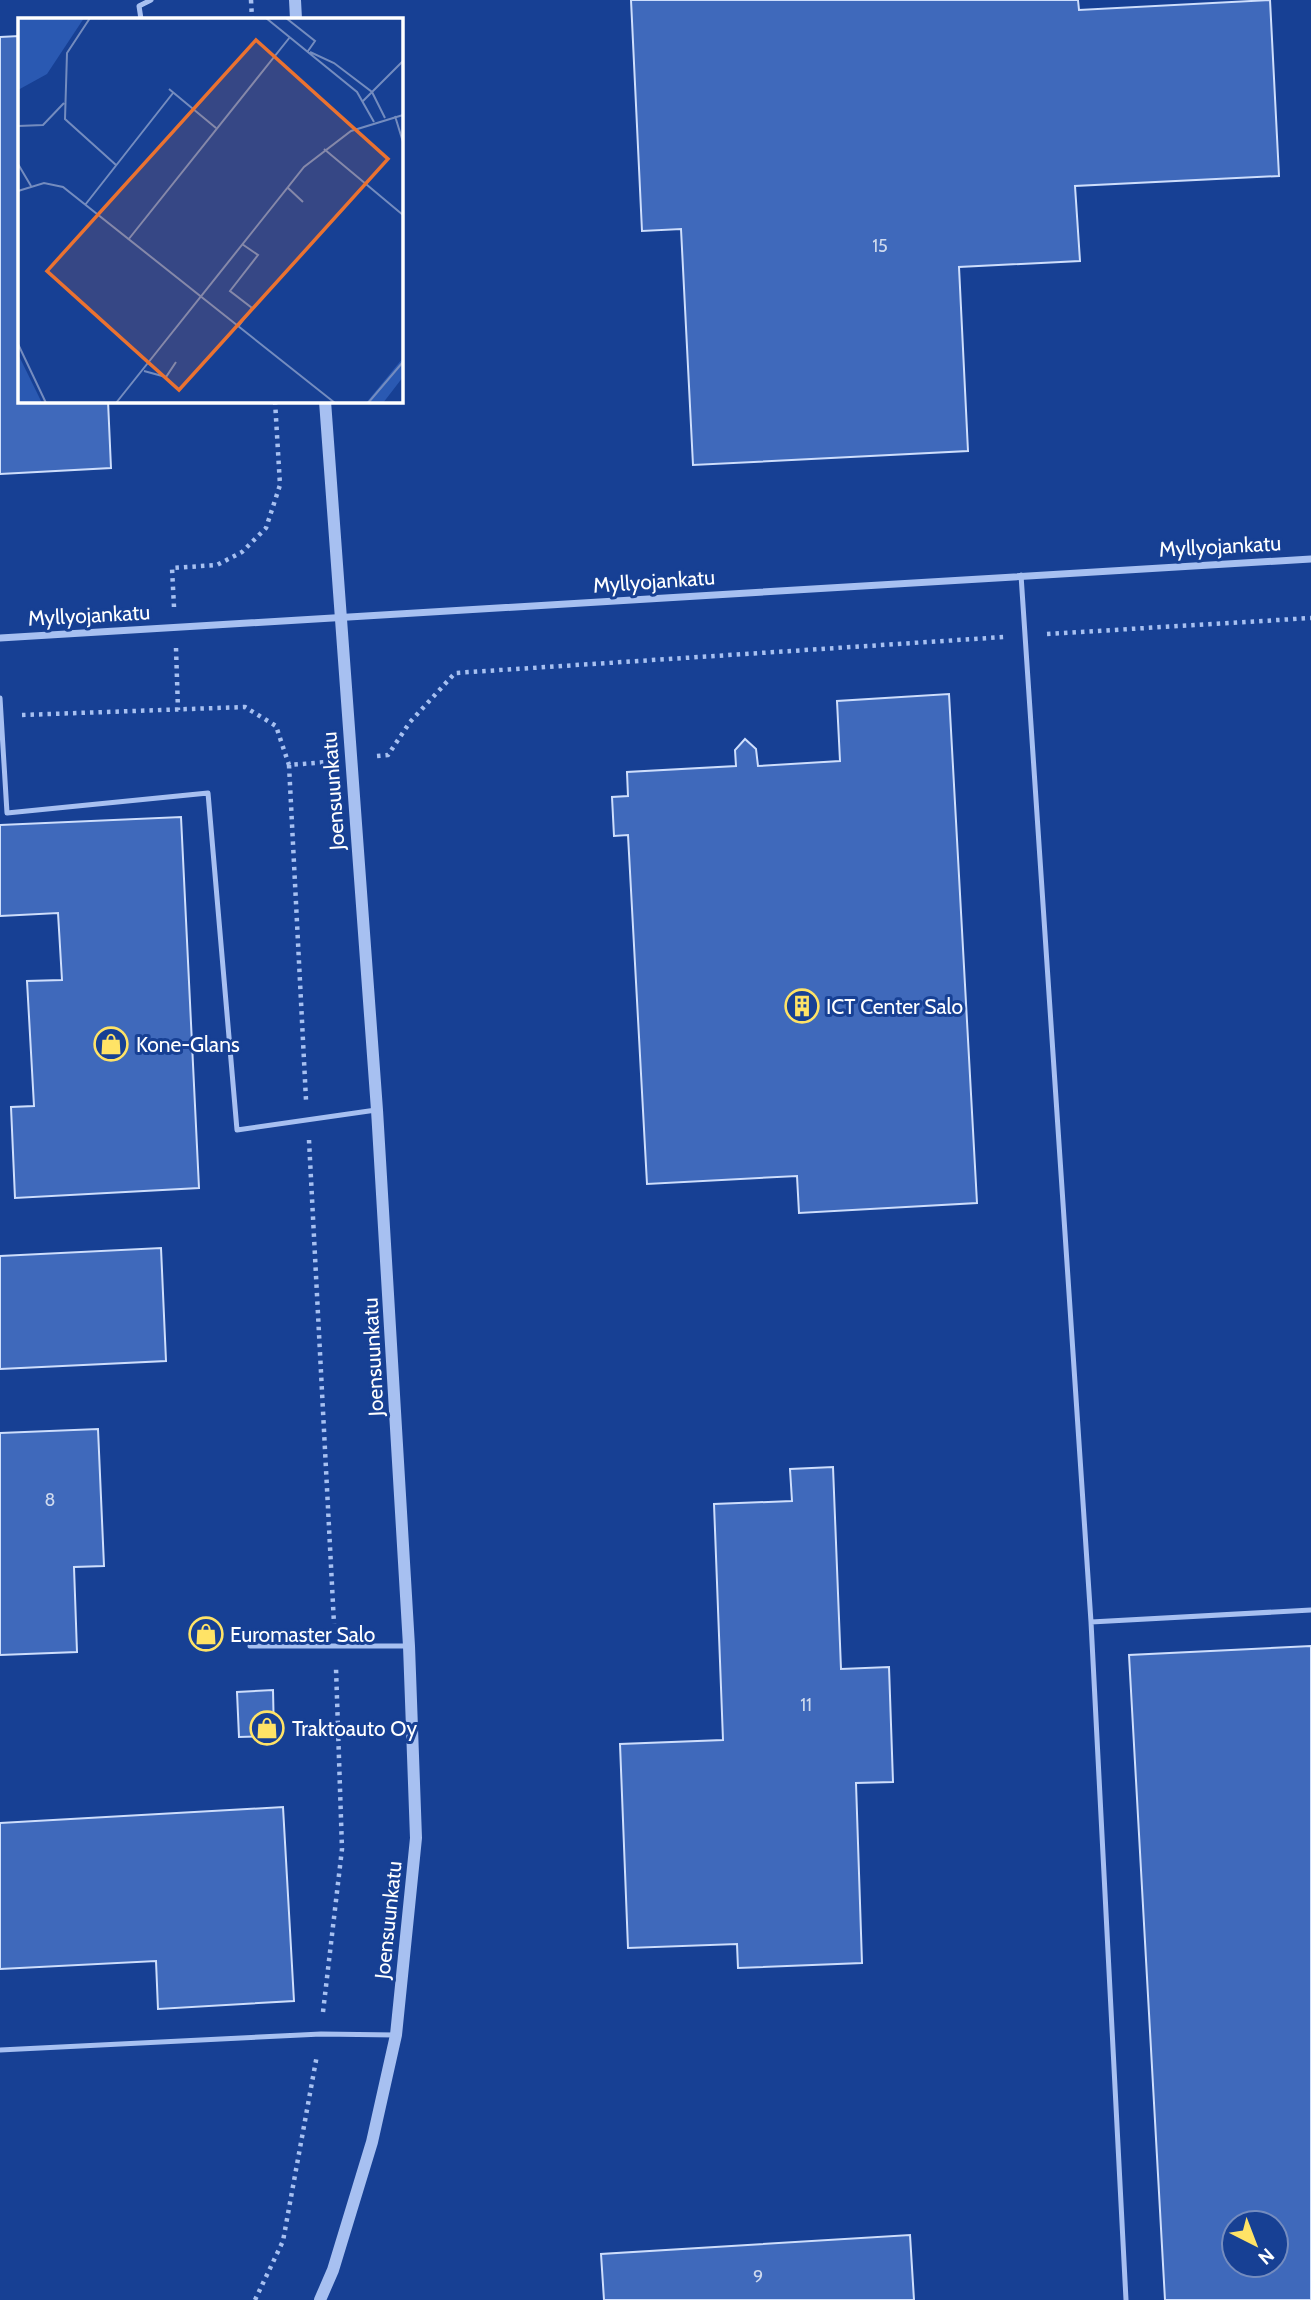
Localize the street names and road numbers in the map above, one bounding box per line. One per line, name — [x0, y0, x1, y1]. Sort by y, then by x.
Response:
street label: Myllyojankatu — [1158, 530, 1282, 563]
street label: Myllyojankatu — [592, 564, 716, 599]
street label: Myllyojankatu — [27, 599, 151, 632]
street label: Joensuunkatu — [316, 731, 350, 852]
street label: Joensuunkatu — [357, 1297, 389, 1418]
street label: Joensuunkatu — [369, 1860, 407, 1981]

